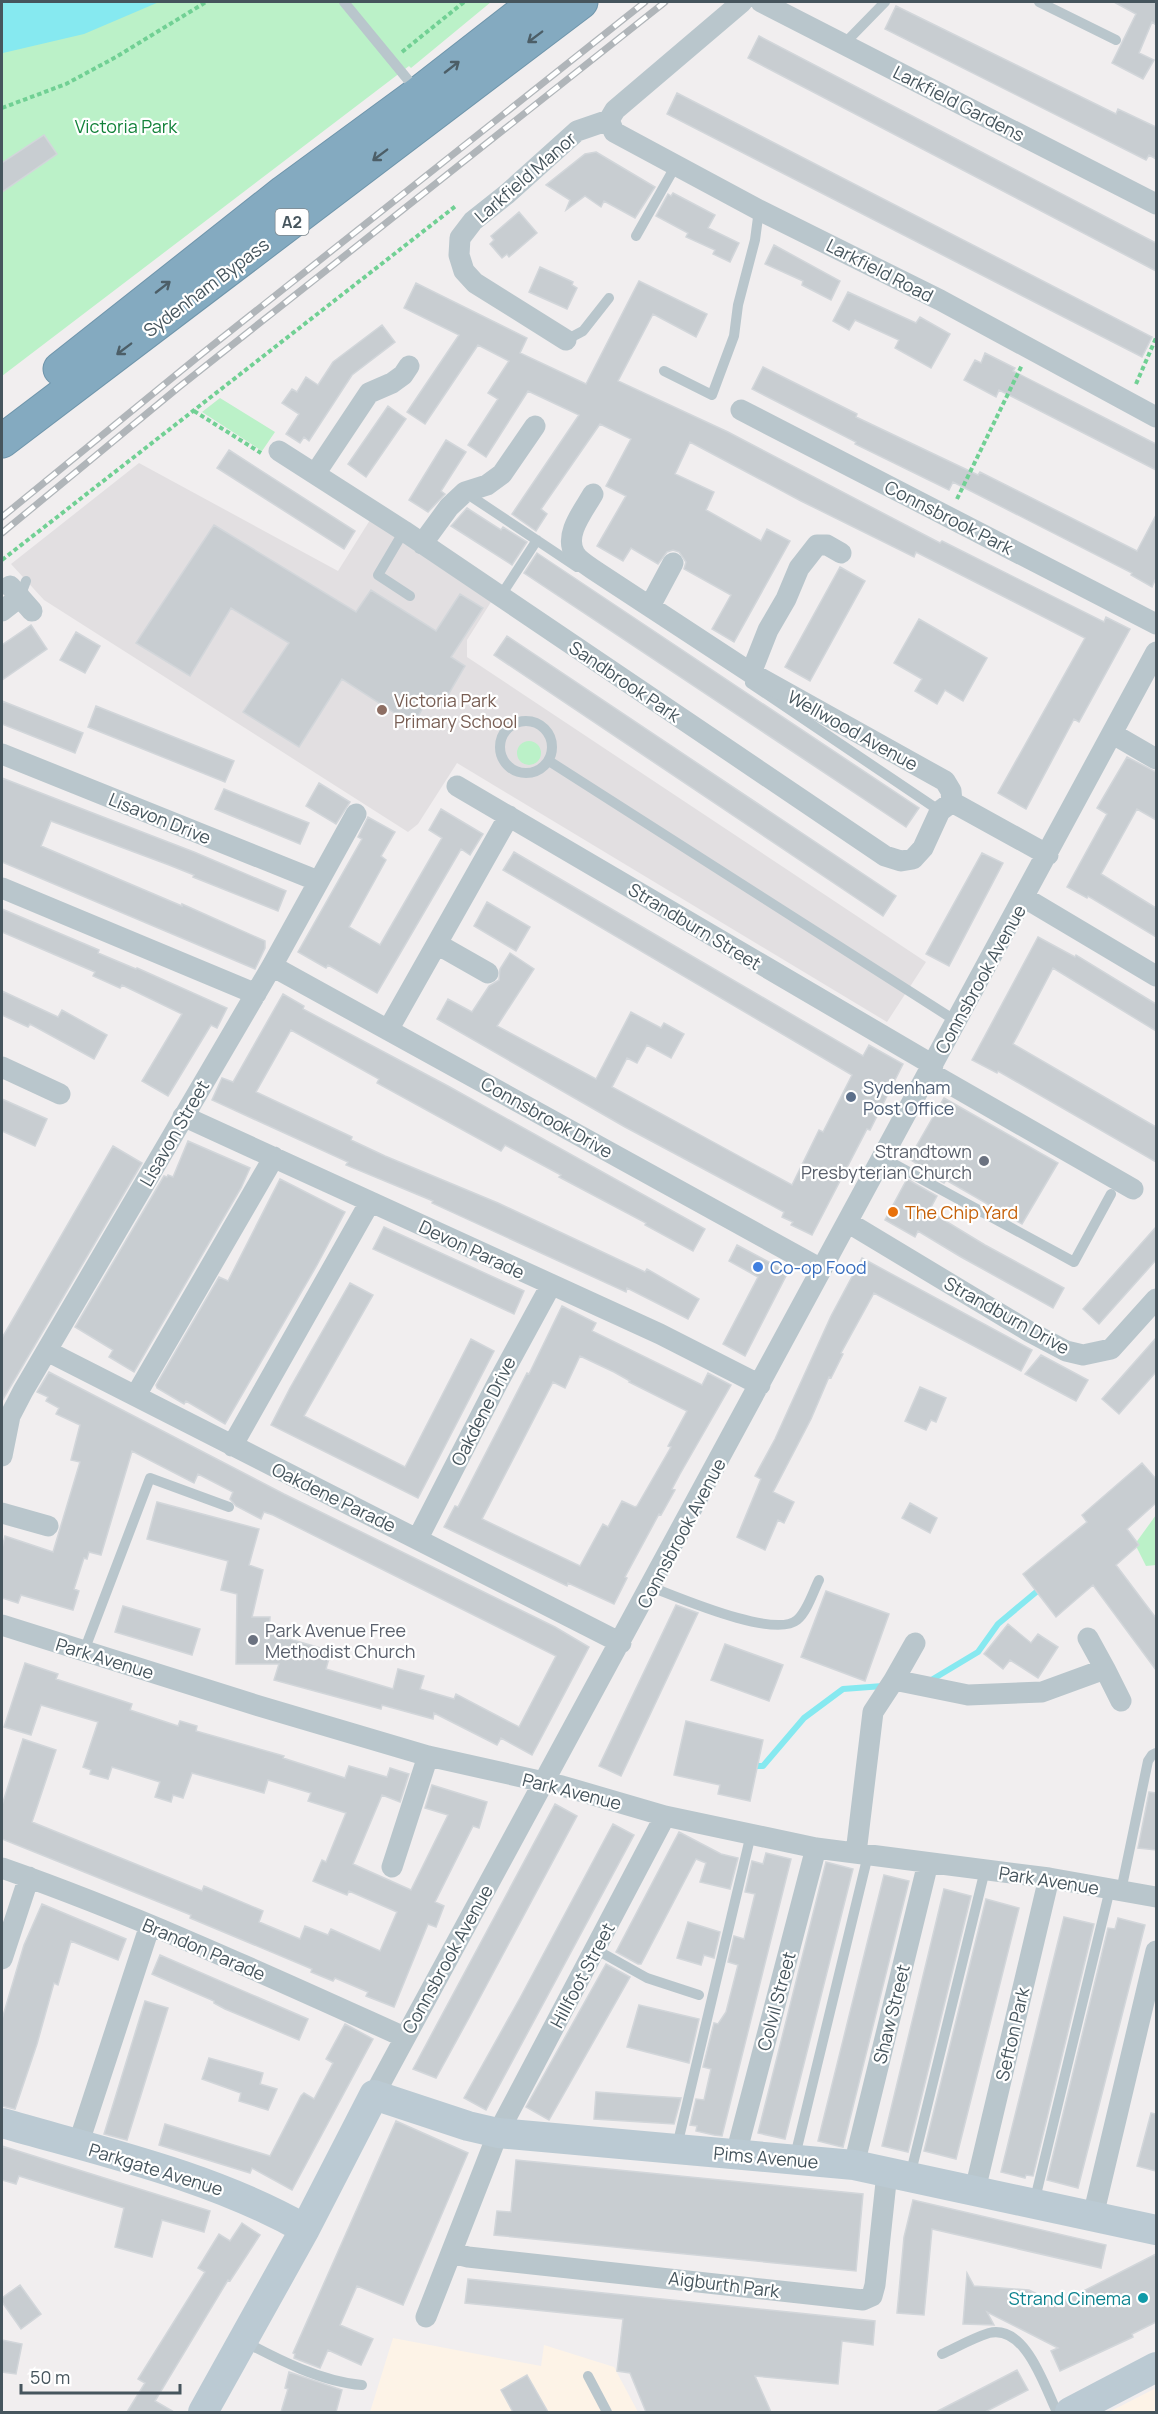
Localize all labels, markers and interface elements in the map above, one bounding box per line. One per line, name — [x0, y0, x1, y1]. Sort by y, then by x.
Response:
one-way arrow — [527, 31, 543, 43]
street label: Larkfield Gardens — [889, 60, 1029, 146]
one-way arrow — [443, 61, 459, 74]
park label: Victoria Park — [75, 114, 178, 138]
street label: Larkfield Manor — [469, 126, 581, 228]
one-way arrow — [372, 149, 388, 161]
road number: A2 — [276, 209, 308, 235]
street label: Sydenham Bypass — [138, 232, 274, 342]
street label: Larkfield Road — [822, 233, 938, 307]
one-way arrow — [155, 281, 171, 294]
one-way arrow — [116, 342, 132, 355]
street label: Connsbrook Park — [881, 474, 1018, 560]
street label: Sandbrook Park — [565, 635, 686, 728]
street label: Wellwood Avenue — [784, 684, 922, 776]
place label: Victoria Park Primary School — [394, 688, 518, 733]
marker: Victoria Park Primary School — [375, 703, 389, 717]
street label: Lisavon Drive — [105, 787, 215, 849]
street label: Strandburn Street — [624, 877, 766, 975]
street label: Connsbrook Avenue — [929, 900, 1031, 1058]
street label: Connsbrook Drive — [477, 1071, 617, 1163]
street label: Lisavon Street — [134, 1075, 214, 1191]
place label: Sydenham Post Office — [863, 1075, 954, 1120]
marker: Sydenham Post Office — [844, 1090, 858, 1104]
place label: Strandtown Presbyterian Church — [801, 1139, 972, 1184]
marker: Strandtown Presbyterian Church — [977, 1154, 991, 1168]
place label: The Chip Yard — [905, 1200, 1018, 1224]
marker: The Chip Yard — [886, 1205, 900, 1219]
street label: Devon Parade — [415, 1214, 529, 1284]
place label: Co-op Food — [770, 1255, 867, 1279]
marker: Co-op Food — [751, 1260, 765, 1274]
street label: Strandburn Drive — [940, 1271, 1074, 1359]
street label: Oakdene Drive — [445, 1352, 521, 1470]
street label: Connsbrook Avenue — [631, 1454, 731, 1612]
street label: Oakdene Parade — [268, 1457, 400, 1537]
place label: Park Avenue Free Methodist Church — [265, 1618, 416, 1663]
street label: Park Avenue — [53, 1632, 157, 1684]
marker: Park Avenue Free Methodist Church — [246, 1633, 260, 1647]
street label: Park Avenue — [520, 1767, 624, 1815]
street label: Park Avenue — [997, 1860, 1101, 1900]
street label: Connsbrook Avenue — [396, 1880, 498, 2038]
street label: Brandon Parade — [139, 1912, 269, 1986]
street label: Hillfoot Street — [544, 1918, 620, 2032]
street label: Colvil Street — [751, 1949, 801, 2053]
street label: Shaw Street — [867, 1962, 915, 2066]
street label: Sefton Park — [990, 1984, 1035, 2083]
street label: Parkgate Avenue — [86, 2137, 226, 2201]
street label: Pims Avenue — [713, 2140, 819, 2174]
street label: Aigburth Park — [667, 2265, 782, 2303]
place label: Strand Cinema — [1008, 2286, 1131, 2310]
marker: Strand Cinema — [1136, 2291, 1150, 2305]
scale bar — [21, 2357, 180, 2395]
text: 50 m — [30, 2365, 70, 2389]

